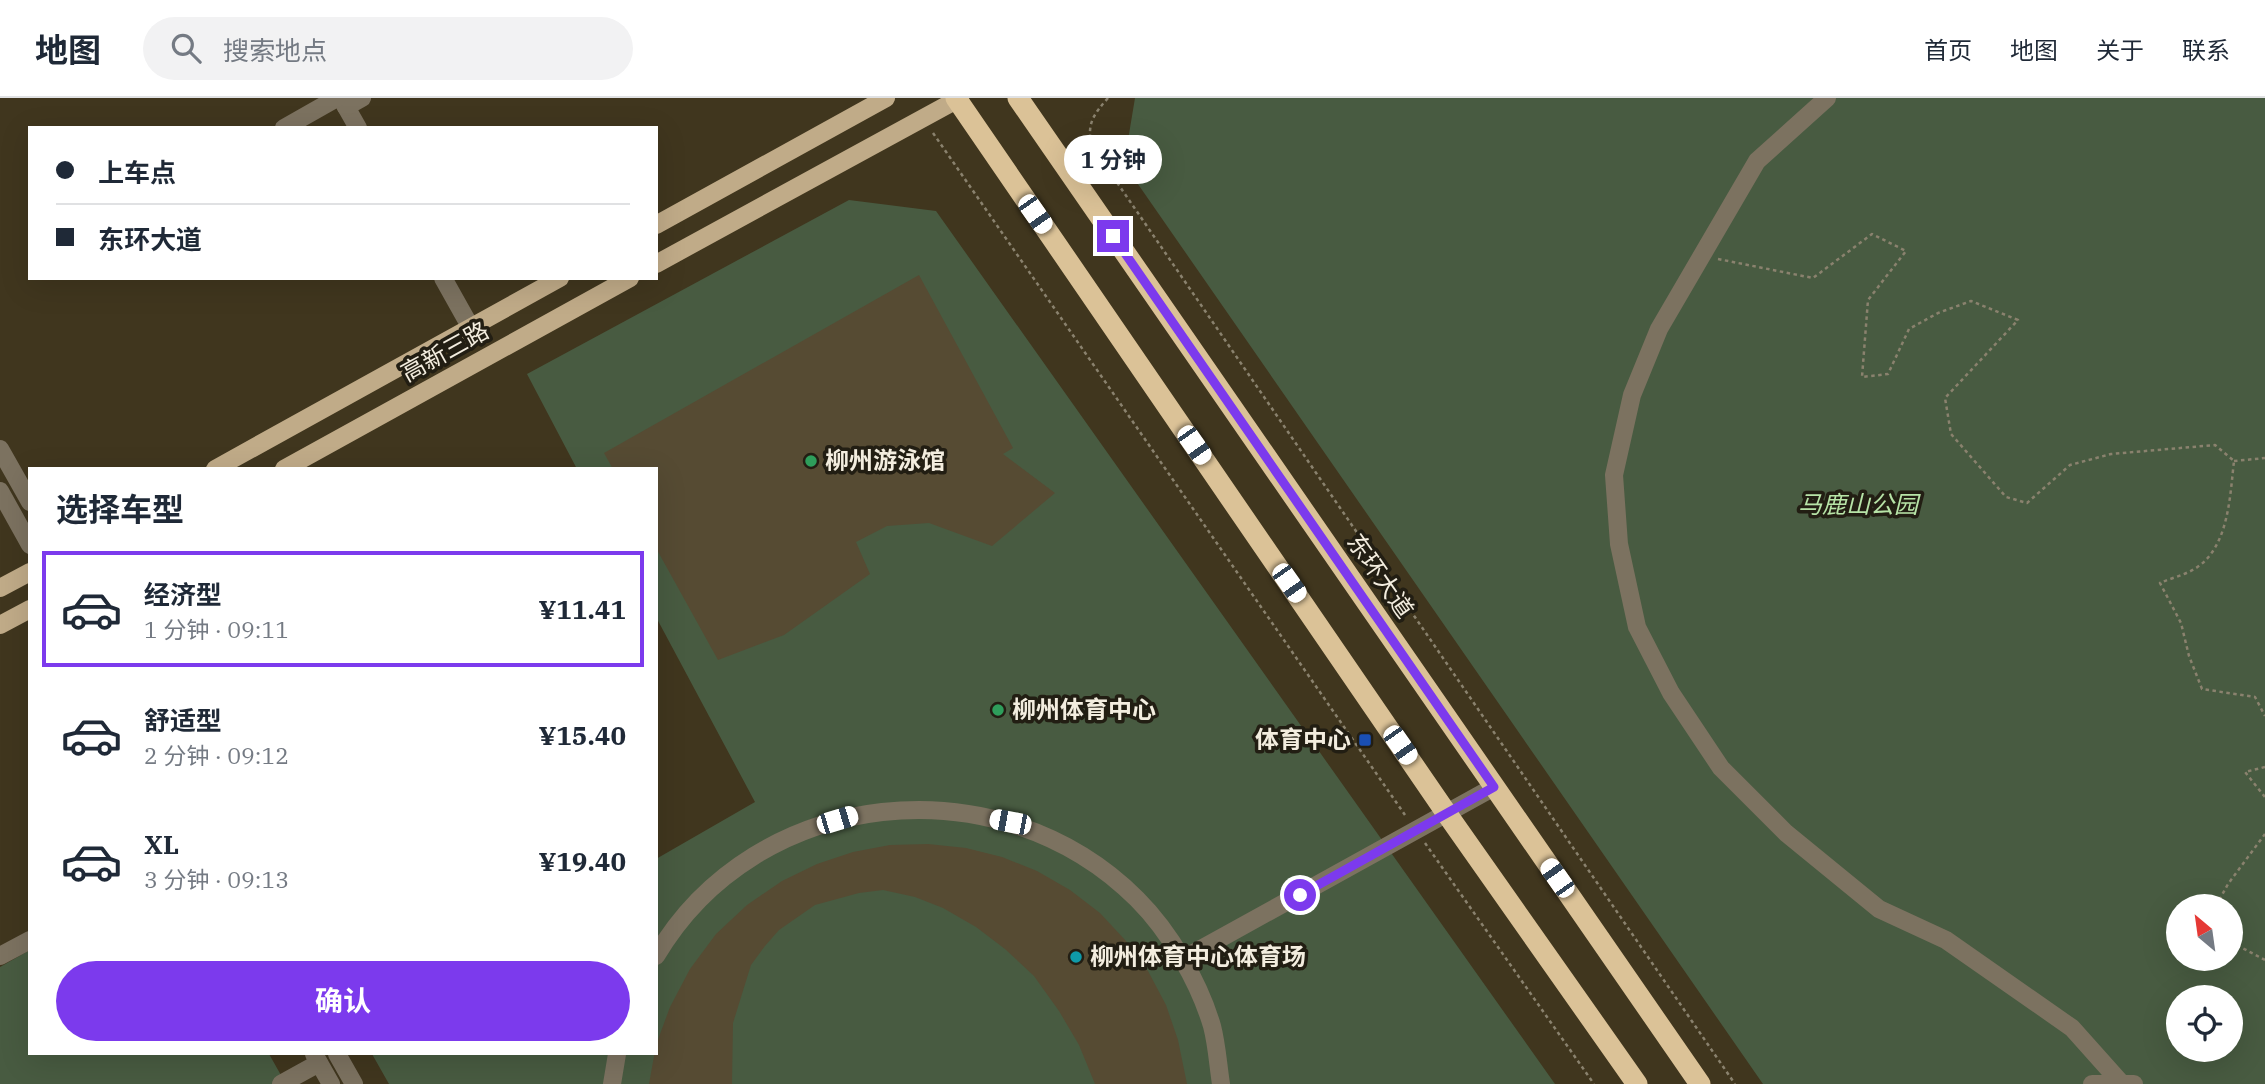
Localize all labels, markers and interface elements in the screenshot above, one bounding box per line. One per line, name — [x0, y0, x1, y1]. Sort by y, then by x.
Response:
search box — [143, 17, 633, 80]
text: 地图 — [35, 28, 101, 71]
icon: search — [167, 29, 205, 67]
text: 搜索地点 — [223, 33, 327, 67]
text: 首页 — [1924, 34, 1972, 66]
text: 地图 — [2010, 34, 2058, 66]
text: 关于 — [2096, 34, 2144, 66]
text: 联系 — [2182, 34, 2230, 66]
callout: 1 分钟 — [1064, 135, 1162, 184]
text: 1 分钟 — [1080, 144, 1146, 174]
text: 上车点 — [98, 155, 176, 189]
car — [1015, 191, 1056, 237]
route end — [1097, 220, 1129, 252]
text: 东环大道 — [98, 222, 202, 256]
street label: 高新三路 — [395, 314, 494, 388]
car — [1174, 422, 1215, 468]
place label: 柳州游泳馆 — [825, 444, 945, 476]
marker: 柳州游泳馆 — [803, 453, 819, 469]
text: 选择车型 — [56, 488, 184, 530]
park label: 马鹿山公园 — [1798, 488, 1921, 520]
street label: 东环大道 — [1340, 527, 1421, 624]
car — [1269, 560, 1310, 606]
text: 经济型 — [144, 577, 222, 611]
icon: car — [60, 578, 123, 641]
text: ¥11.41 — [539, 592, 626, 626]
text: 1 分钟 · 09:11 — [144, 614, 289, 644]
place label: 柳州体育中心 — [1012, 693, 1156, 725]
marker: 柳州体育中心 — [990, 702, 1006, 718]
text: 舒适型 — [144, 703, 222, 737]
icon: car — [60, 704, 123, 767]
text: ¥15.40 — [539, 718, 626, 752]
car — [1380, 722, 1421, 768]
place label: 体育中心 — [1255, 723, 1351, 755]
marker: 体育中心 — [1357, 732, 1373, 748]
text: 2 分钟 · 09:12 — [144, 740, 289, 770]
car — [814, 804, 861, 836]
car — [988, 808, 1033, 836]
text: XL — [144, 827, 179, 861]
icon: car — [60, 830, 123, 893]
text: ¥19.40 — [539, 844, 626, 878]
car — [1537, 855, 1578, 901]
text: 3 分钟 · 09:13 — [144, 864, 289, 894]
route start — [1284, 879, 1316, 911]
north arrow — [2166, 894, 2244, 971]
map controls — [2166, 894, 2243, 1062]
place label: 柳州体育中心体育场 — [1090, 940, 1306, 972]
marker: 柳州体育中心体育场 — [1068, 949, 1084, 965]
button: 确认 — [56, 961, 630, 1041]
button: locate — [2166, 985, 2243, 1062]

